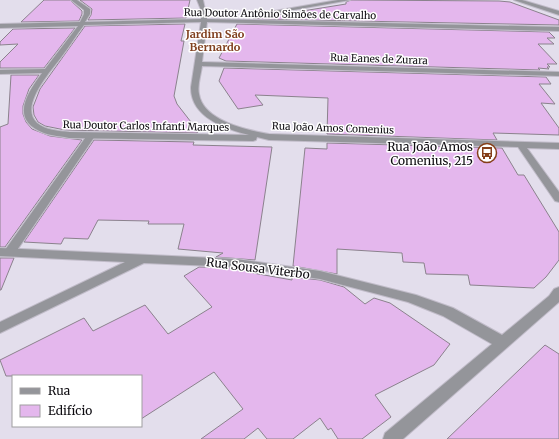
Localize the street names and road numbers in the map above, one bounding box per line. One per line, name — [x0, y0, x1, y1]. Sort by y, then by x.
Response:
street label: Rua Doutor Antônio Simões de Carvalho — [184, 6, 377, 22]
street label: Rua Eanes de Zurara — [330, 51, 429, 67]
street label: Rua Doutor Carlos Infanti Marques — [63, 118, 229, 134]
street label: Rua João Amos Comenius — [272, 119, 394, 137]
street label: Rua Sousa Viterbo — [205, 254, 311, 282]

